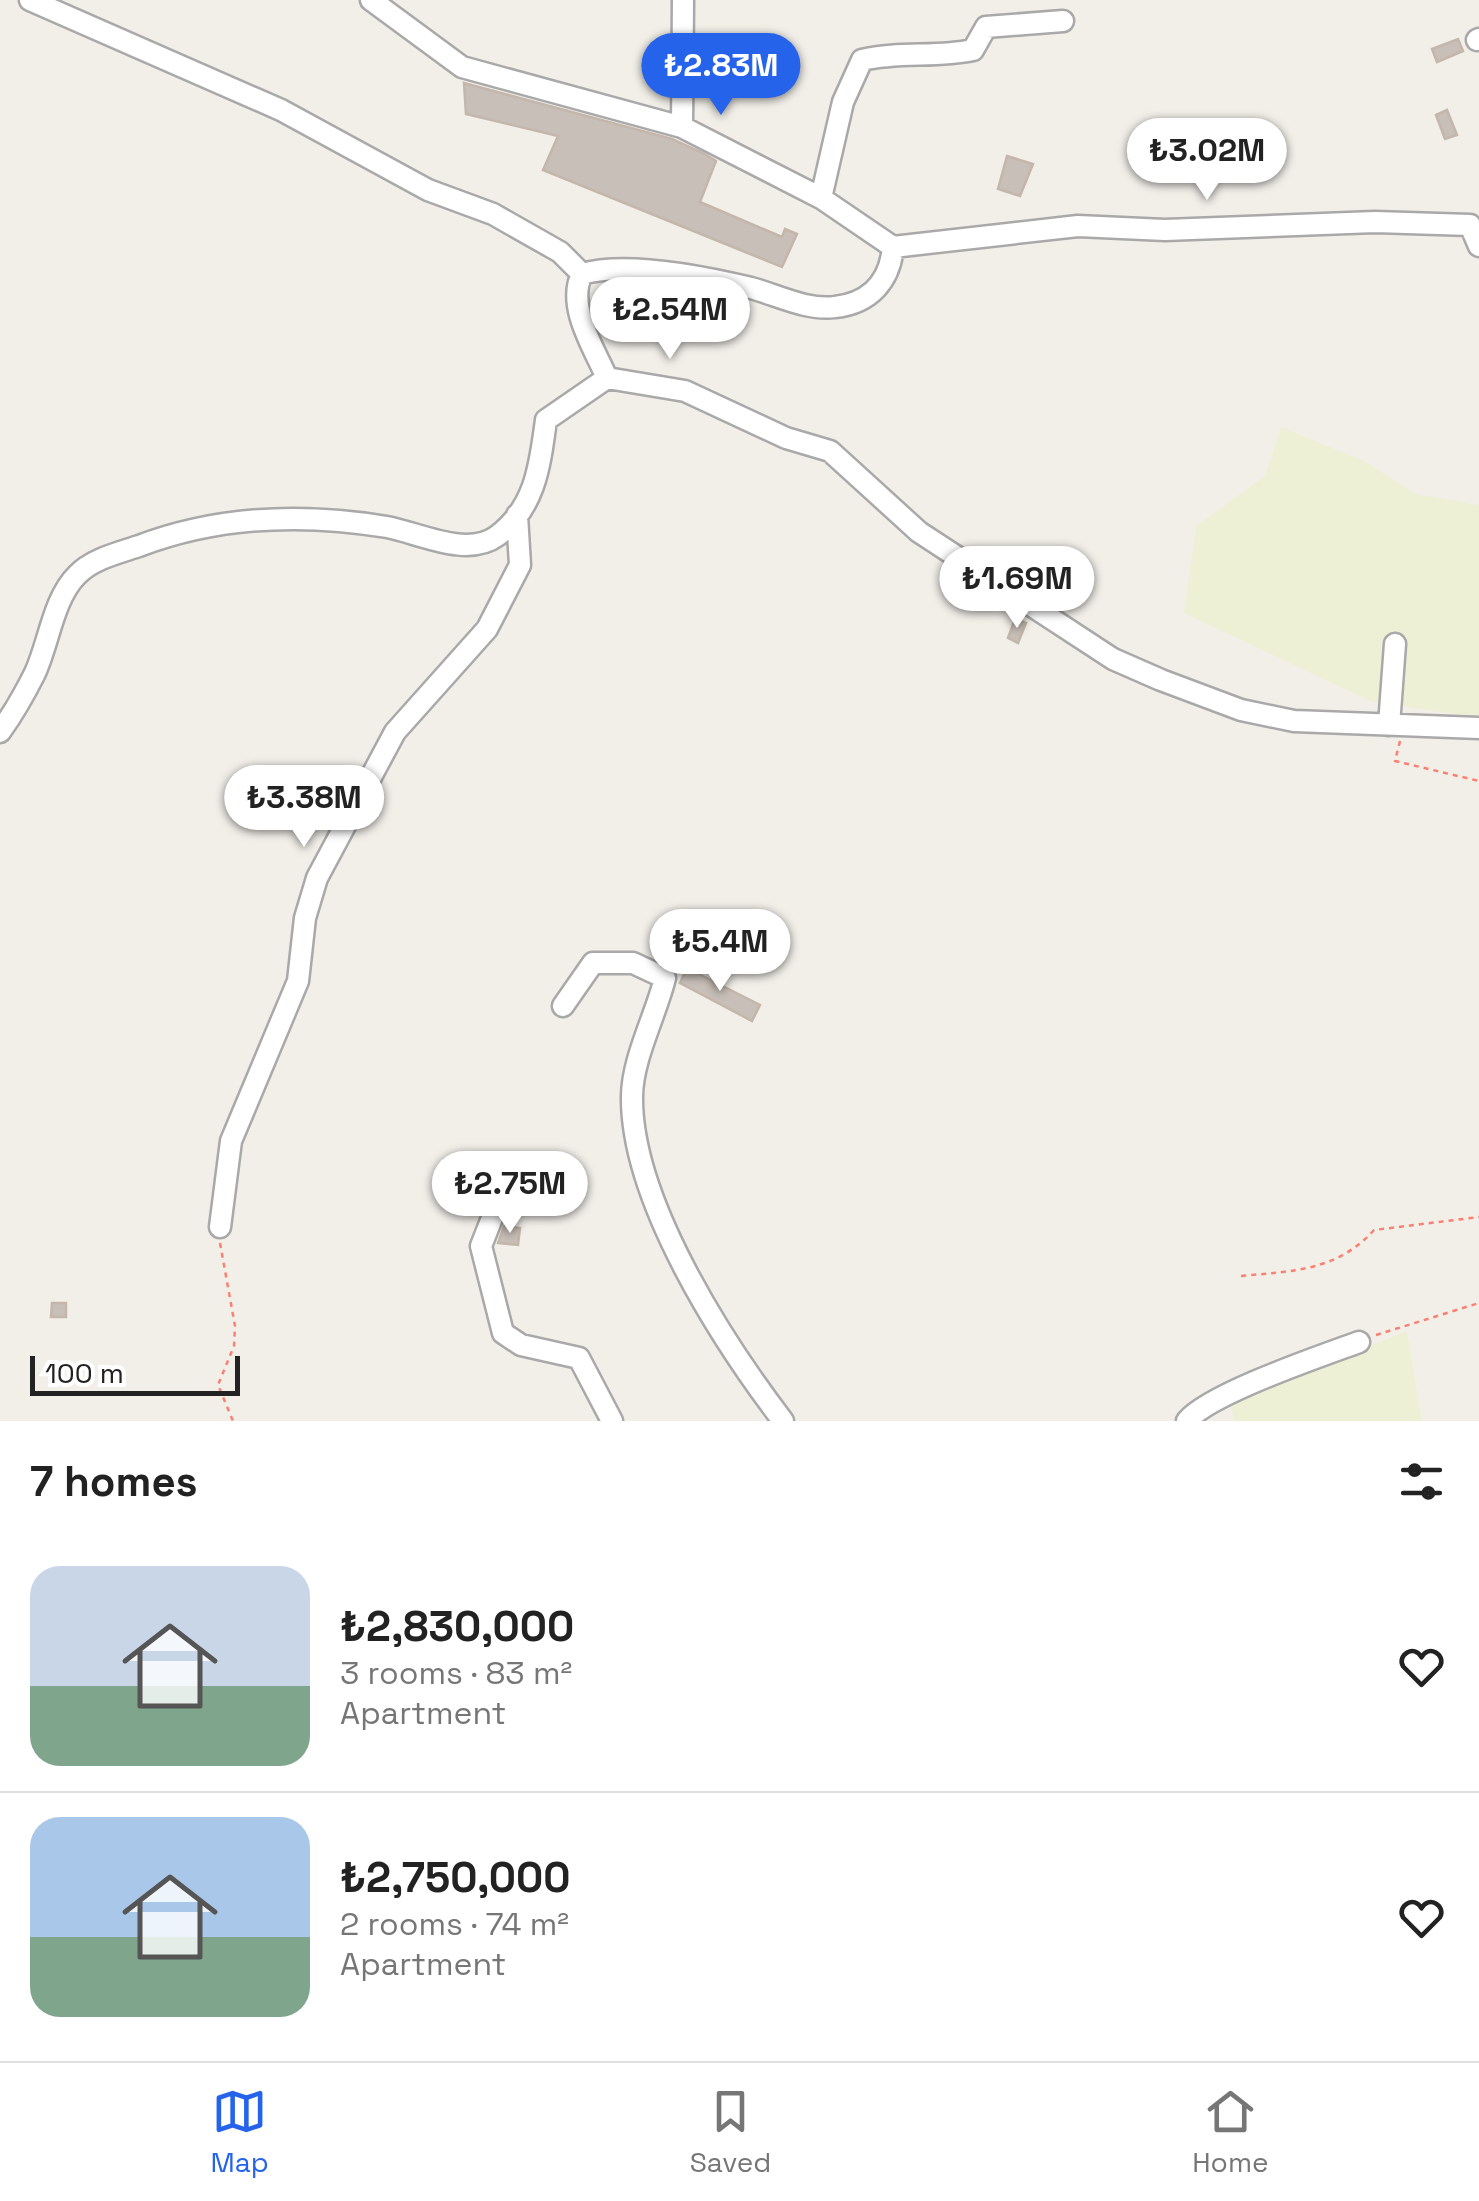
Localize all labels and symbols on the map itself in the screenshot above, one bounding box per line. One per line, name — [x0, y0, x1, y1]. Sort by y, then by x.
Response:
pin: ₺2.83M — [640, 33, 802, 118]
pin: ₺3.02M — [1126, 118, 1288, 203]
pin: ₺2.54M — [589, 277, 751, 362]
pin: ₺1.69M — [936, 546, 1098, 631]
pin: ₺3.38M — [223, 765, 385, 850]
pin: ₺5.4M — [650, 909, 790, 994]
pin: ₺2.75M — [429, 1151, 591, 1236]
scale bar — [30, 1351, 240, 1396]

